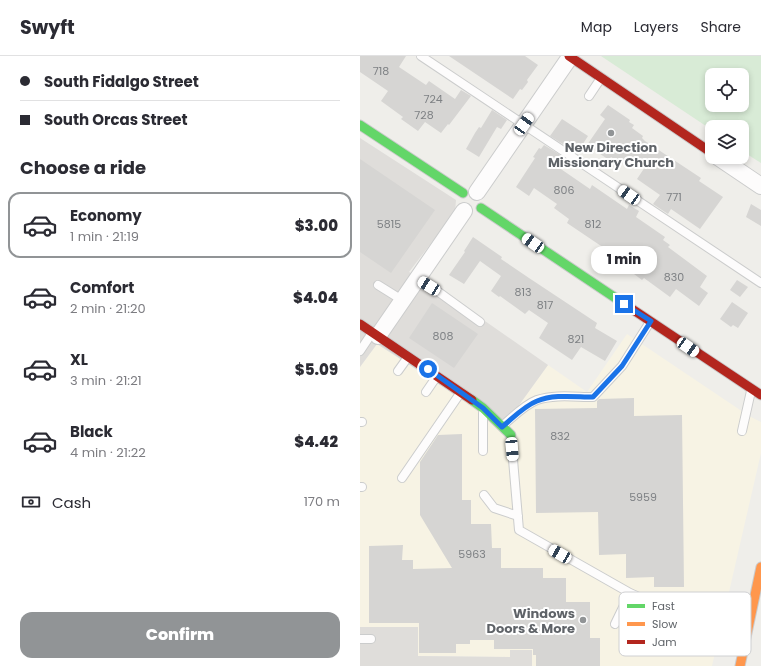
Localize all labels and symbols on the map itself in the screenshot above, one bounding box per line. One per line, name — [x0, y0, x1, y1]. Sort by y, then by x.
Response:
house number: 718 — [373, 63, 389, 79]
house number: 724 — [423, 91, 443, 107]
house number: 728 — [414, 107, 434, 123]
car — [512, 111, 536, 137]
marker: New Direction Missionary Church — [606, 128, 616, 138]
place label: New Direction Missionary Church — [548, 138, 674, 172]
house number: 806 — [554, 182, 574, 198]
car — [616, 183, 642, 207]
house number: 771 — [666, 189, 682, 205]
house number: 5815 — [377, 216, 401, 232]
house number: 812 — [585, 216, 601, 232]
car — [520, 231, 546, 255]
callout: 1 min — [591, 246, 657, 274]
house number: 830 — [664, 269, 684, 285]
car — [416, 275, 442, 297]
house number: 813 — [515, 284, 531, 300]
route end — [615, 295, 633, 313]
house number: 817 — [537, 297, 553, 313]
house number: 808 — [433, 328, 453, 344]
house number: 821 — [568, 331, 584, 347]
car — [675, 335, 701, 359]
route start — [419, 360, 437, 378]
house number: 832 — [550, 428, 570, 444]
car — [505, 437, 519, 461]
house number: 5959 — [629, 489, 657, 505]
car — [547, 543, 573, 565]
house number: 5963 — [458, 546, 486, 562]
legend — [619, 592, 751, 656]
text: Fast — [652, 598, 675, 614]
place label: Windows Doors & More — [486, 604, 575, 638]
marker: Windows Doors & More — [578, 615, 588, 625]
text: Slow — [652, 616, 677, 632]
text: Jam — [652, 634, 677, 650]

